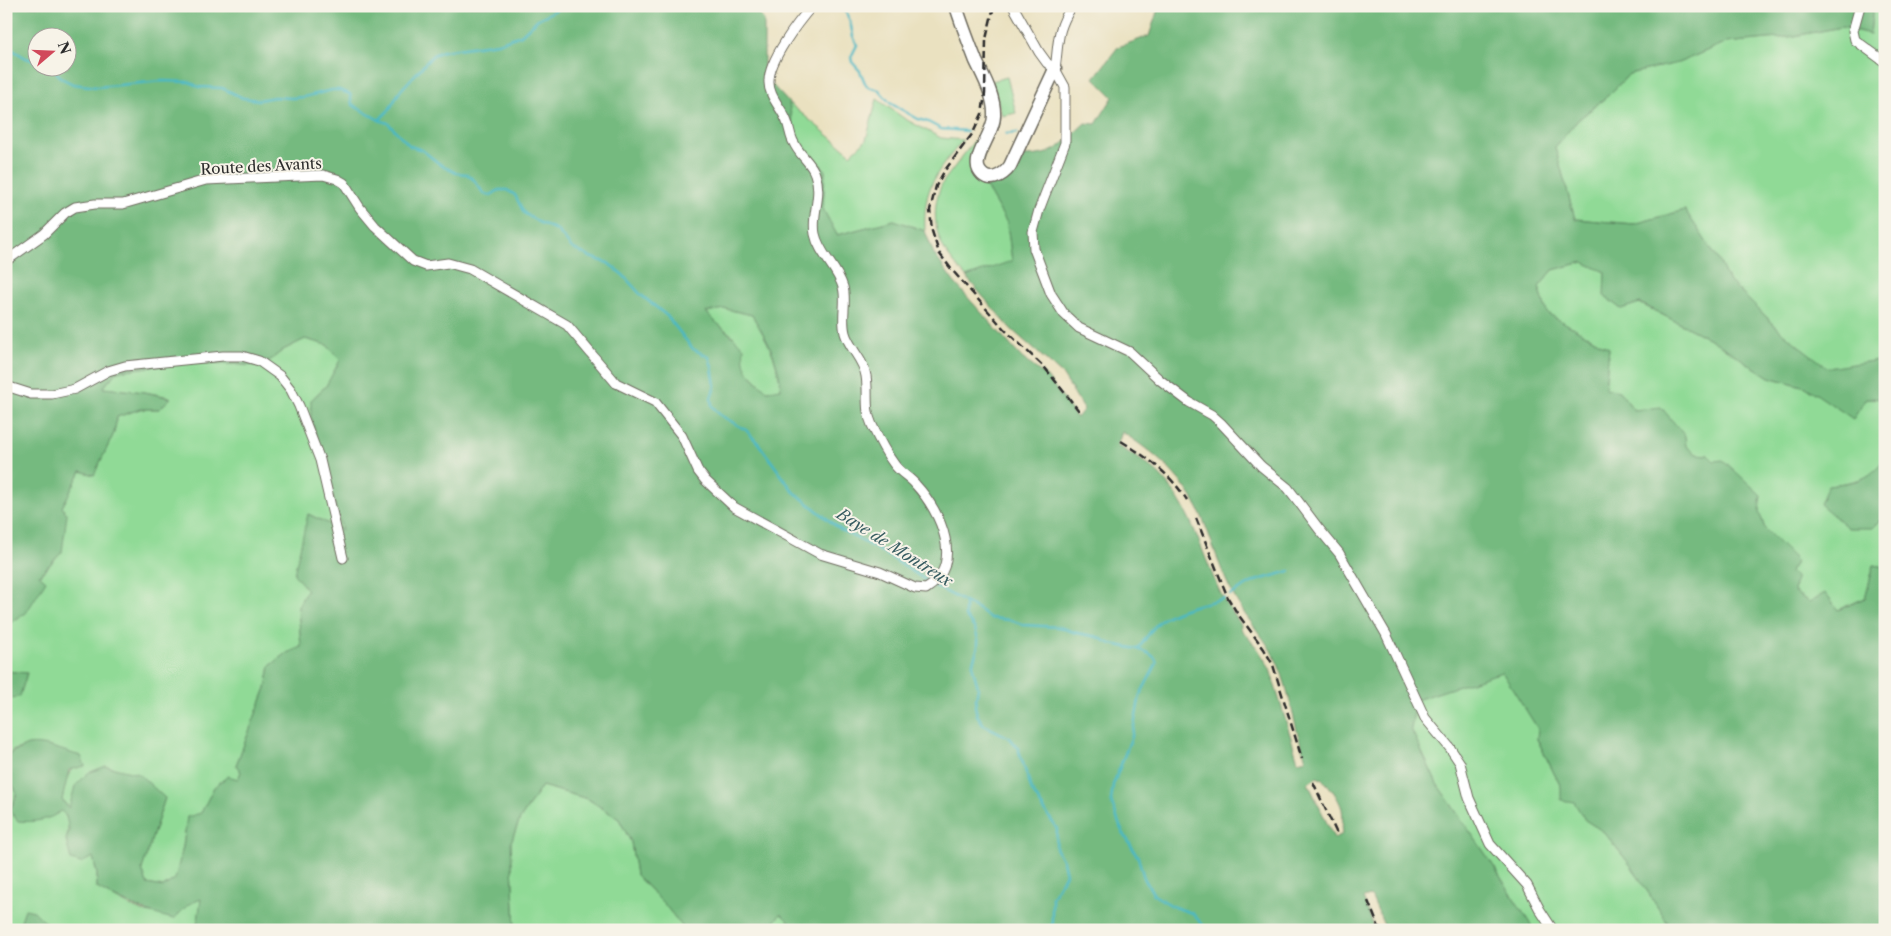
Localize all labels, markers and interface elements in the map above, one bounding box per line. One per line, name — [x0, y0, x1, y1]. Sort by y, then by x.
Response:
north arrow — [28, 28, 78, 78]
text: N — [54, 39, 75, 56]
street label: Route des Avants — [200, 153, 322, 179]
water label: Baye de Montreux — [832, 502, 957, 591]

